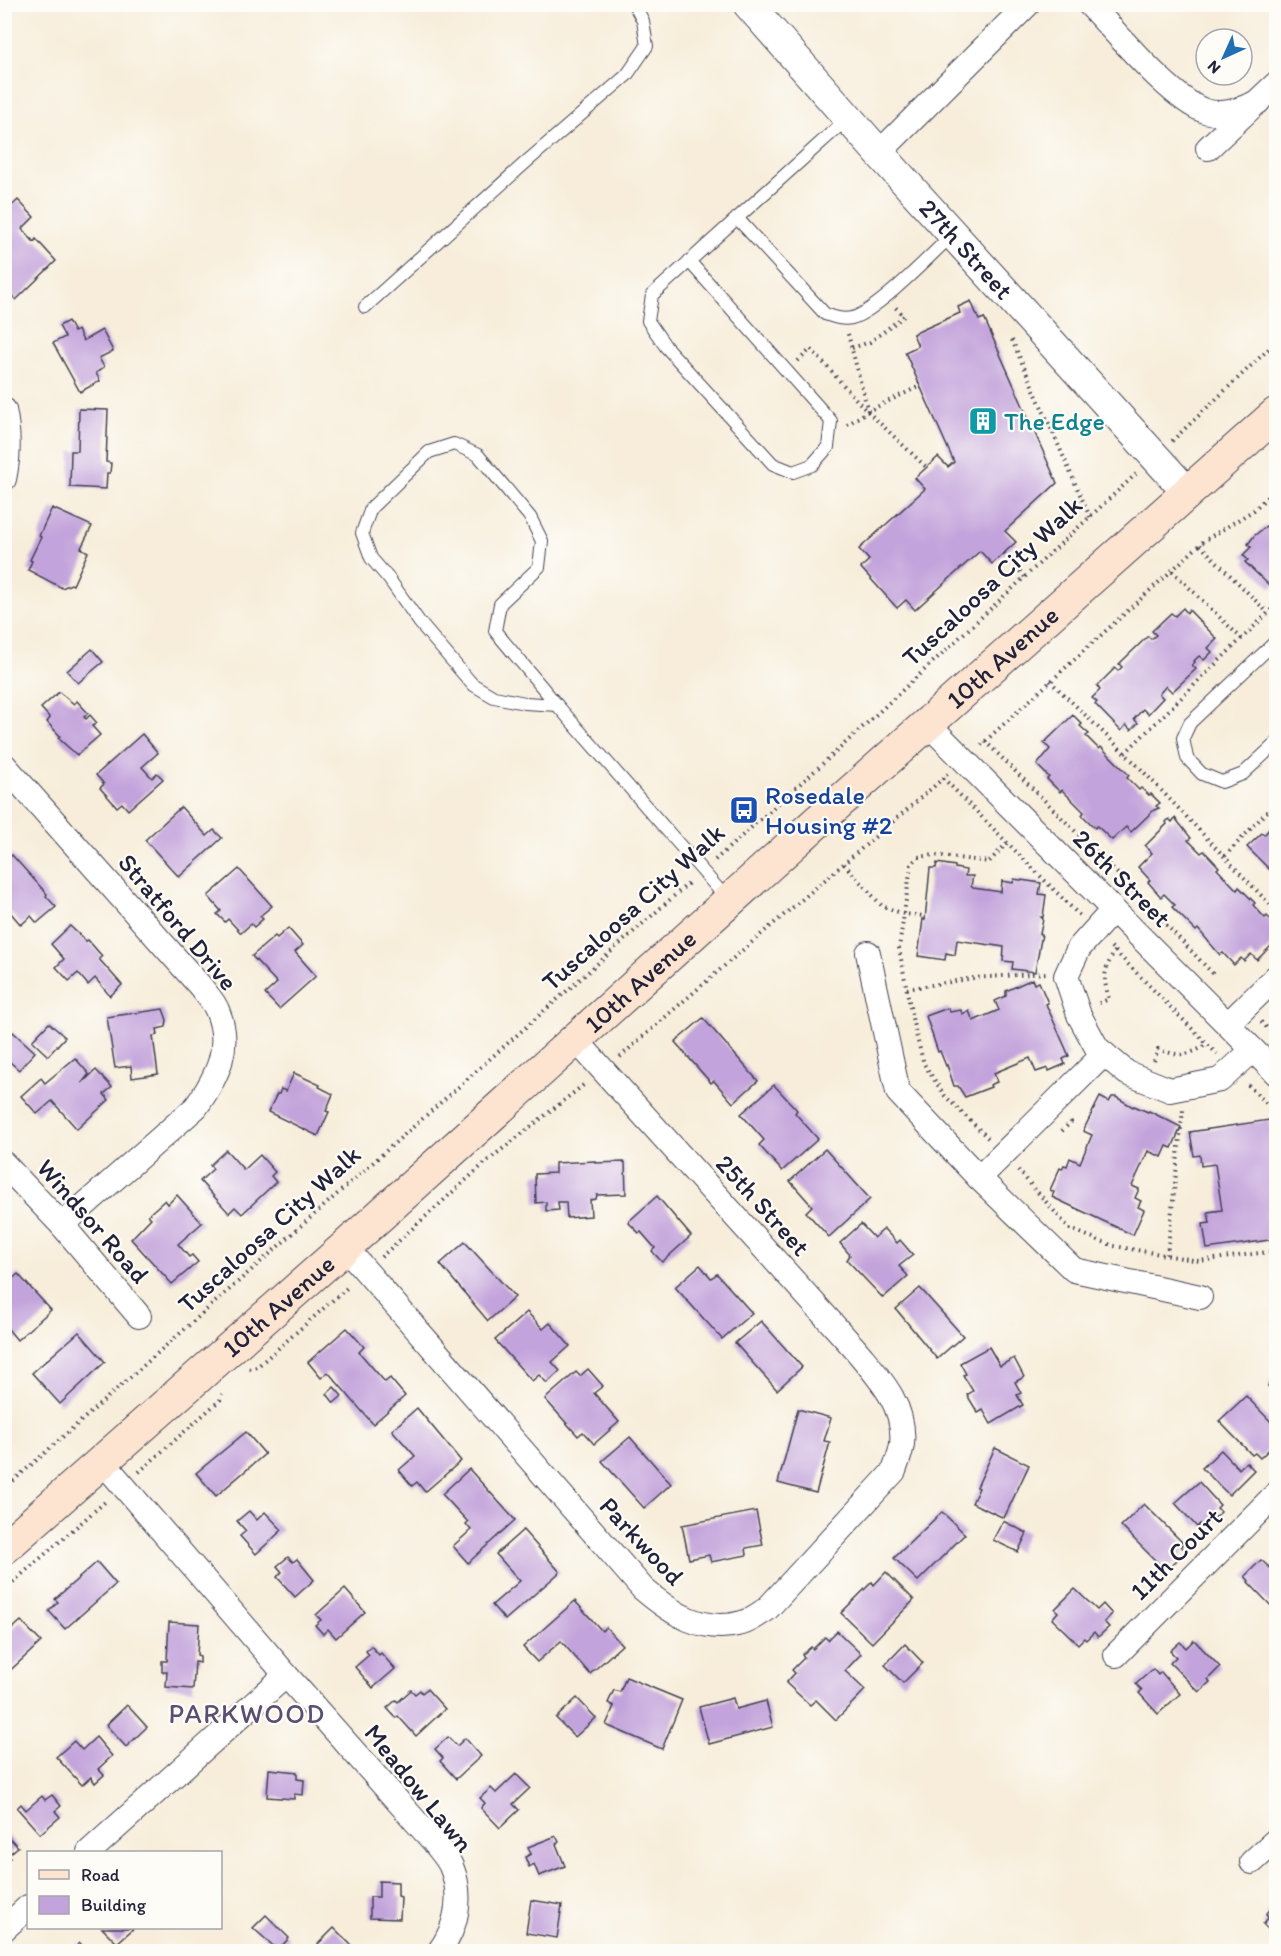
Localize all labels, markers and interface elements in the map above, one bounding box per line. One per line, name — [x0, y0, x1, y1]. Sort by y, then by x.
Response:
north arrow — [1194, 27, 1254, 87]
text: N — [1203, 57, 1224, 78]
street label: 27th Street — [912, 192, 1020, 306]
building icon: The Edge — [967, 405, 999, 437]
place label: The Edge — [1004, 405, 1105, 437]
street label: Tuscaloosa City Walk — [895, 489, 1089, 673]
street label: 10th Avenue — [940, 599, 1065, 716]
place label: Rosedale Housing #2 — [765, 779, 893, 841]
bus stop icon: Rosedale Housing #2 — [728, 794, 760, 826]
street label: Tuscaloosa City Walk — [535, 816, 731, 998]
street label: 26th Street — [1066, 822, 1178, 934]
street label: Stratford Drive — [111, 847, 245, 997]
street label: 10th Avenue — [578, 923, 703, 1040]
street label: Tuscaloosa City Walk — [171, 1138, 367, 1320]
street label: 25th Street — [709, 1148, 817, 1263]
street label: Windsor Road — [30, 1152, 156, 1290]
street label: 10th Avenue — [215, 1248, 341, 1364]
street label: Parkwood — [593, 1490, 692, 1592]
street label: 11th Court — [1123, 1501, 1229, 1607]
district label: PARKWOOD — [168, 1697, 326, 1730]
street label: Meadow Lawn — [358, 1717, 481, 1859]
legend — [27, 1851, 222, 1929]
text: Road — [81, 1864, 120, 1886]
text: Building — [81, 1894, 147, 1916]

